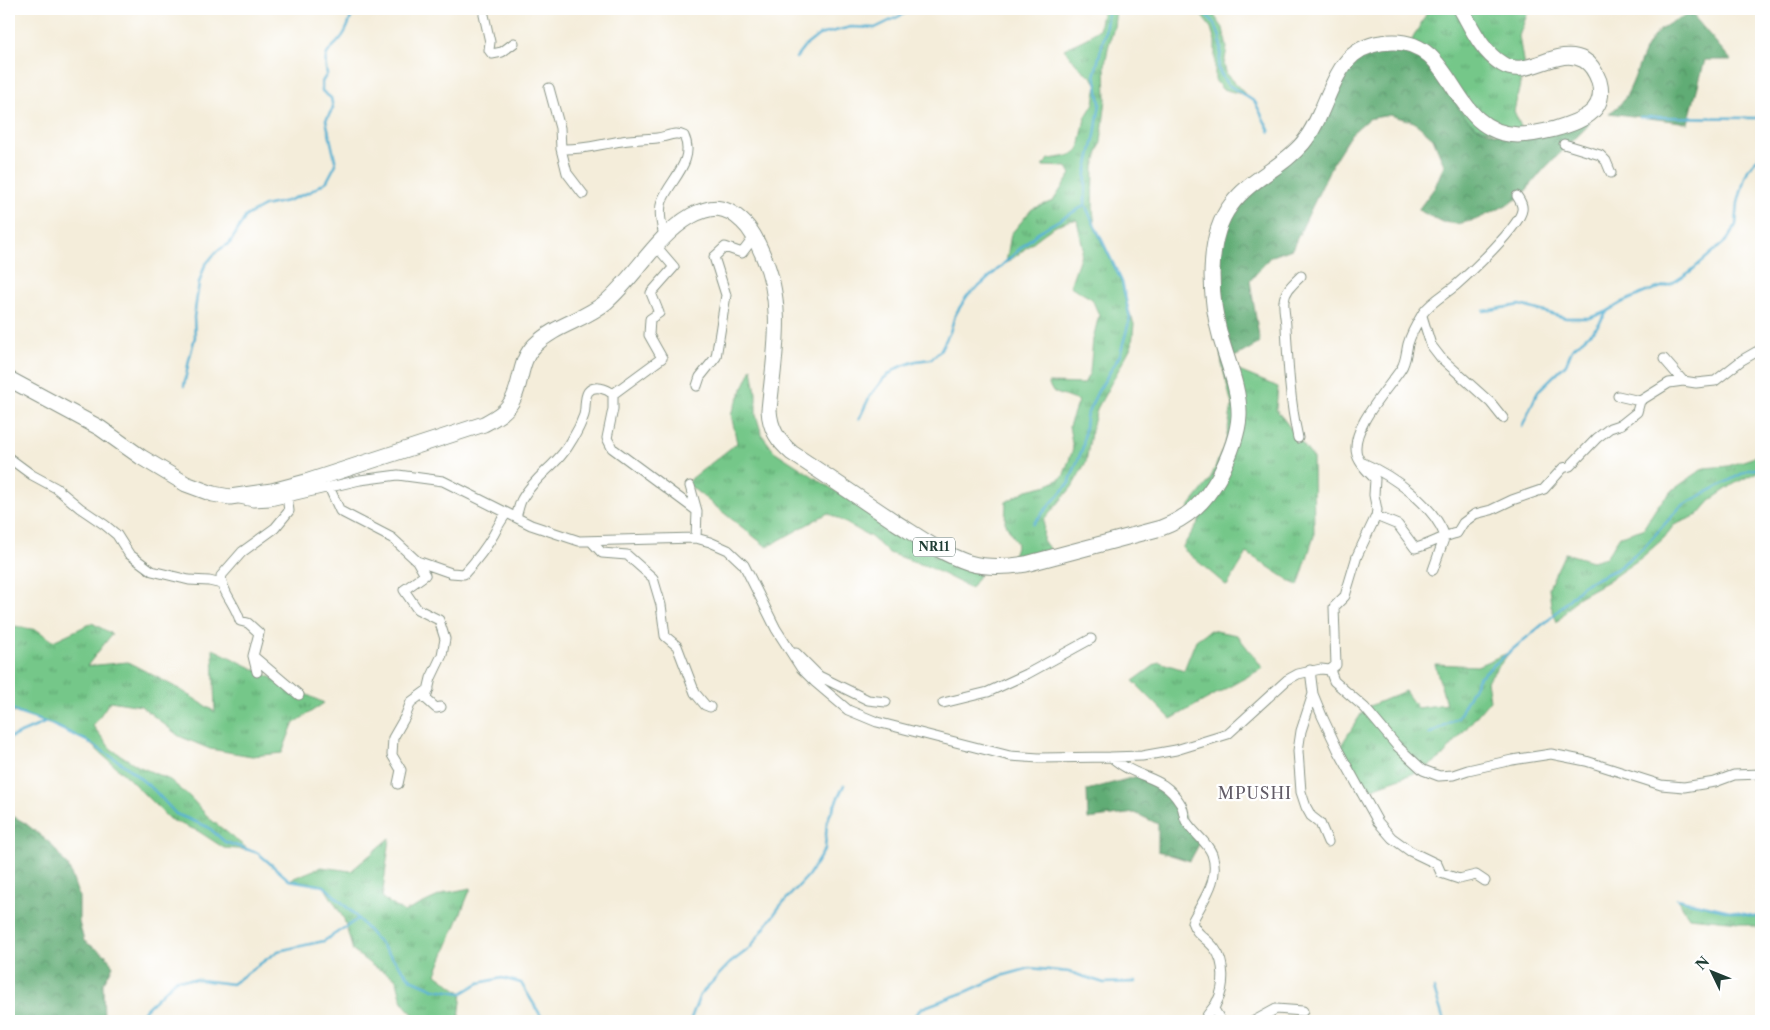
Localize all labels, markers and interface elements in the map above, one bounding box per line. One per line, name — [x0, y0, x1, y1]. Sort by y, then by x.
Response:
road number: NR11 — [913, 538, 955, 556]
district label: MPUSHI — [1218, 783, 1292, 803]
north arrow — [1688, 948, 1738, 998]
text: N — [1692, 953, 1713, 974]

